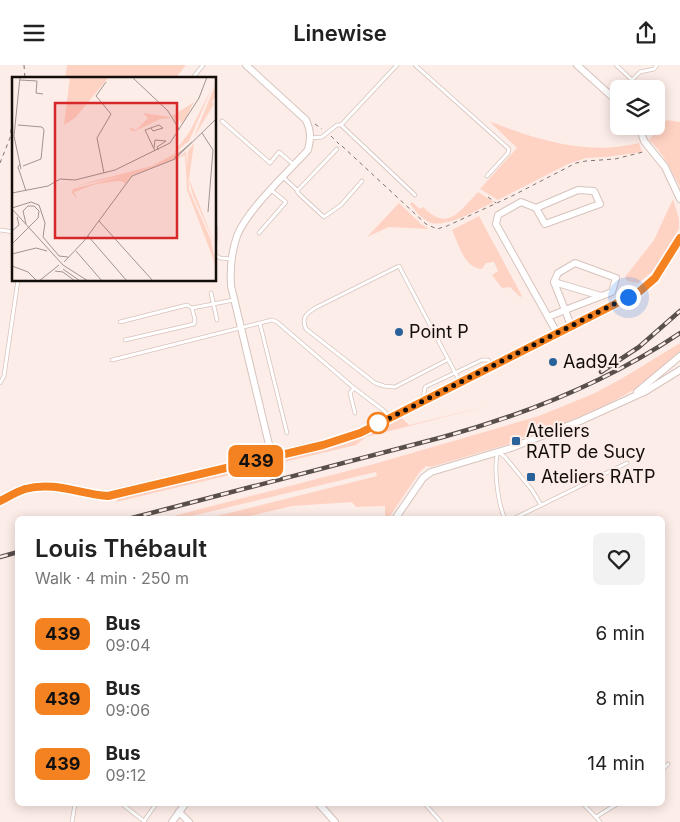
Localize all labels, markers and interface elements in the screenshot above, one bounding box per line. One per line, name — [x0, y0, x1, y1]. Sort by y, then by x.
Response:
icon: menu — [20, 19, 48, 47]
icon: share — [632, 19, 660, 47]
text: Linewise — [293, 20, 387, 46]
inset map — [12, 77, 216, 281]
map controls — [610, 80, 665, 135]
button: layers — [610, 80, 665, 135]
your location — [616, 285, 641, 310]
place label: Point P — [409, 321, 469, 342]
marker: Point P — [393, 326, 405, 338]
place label: Aad94 — [563, 351, 619, 372]
marker: Aad94 — [547, 356, 559, 368]
unlabelled marker — [367, 412, 389, 434]
place label: Ateliers RATP de Sucy — [526, 420, 645, 462]
marker: Ateliers RATP de Sucy — [510, 435, 522, 447]
line badge: 439 — [227, 445, 285, 477]
text: 439 — [238, 450, 274, 471]
place label: Ateliers RATP — [541, 466, 655, 487]
marker: Ateliers RATP — [525, 471, 537, 483]
button: heart — [593, 533, 645, 585]
text: Louis Thébault — [35, 534, 207, 563]
text: Walk · 4 min · 250 m — [35, 568, 189, 588]
text: Bus — [105, 612, 141, 635]
text: 6 min — [595, 622, 645, 645]
text: 439 — [45, 623, 80, 644]
text: 09:04 — [105, 635, 151, 655]
text: Bus — [105, 677, 141, 700]
text: 8 min — [595, 687, 645, 710]
text: 439 — [45, 688, 80, 709]
text: 09:06 — [105, 700, 150, 720]
text: Bus — [105, 742, 141, 765]
text: 14 min — [587, 752, 645, 775]
text: 439 — [45, 753, 80, 774]
text: 09:12 — [105, 765, 146, 785]

